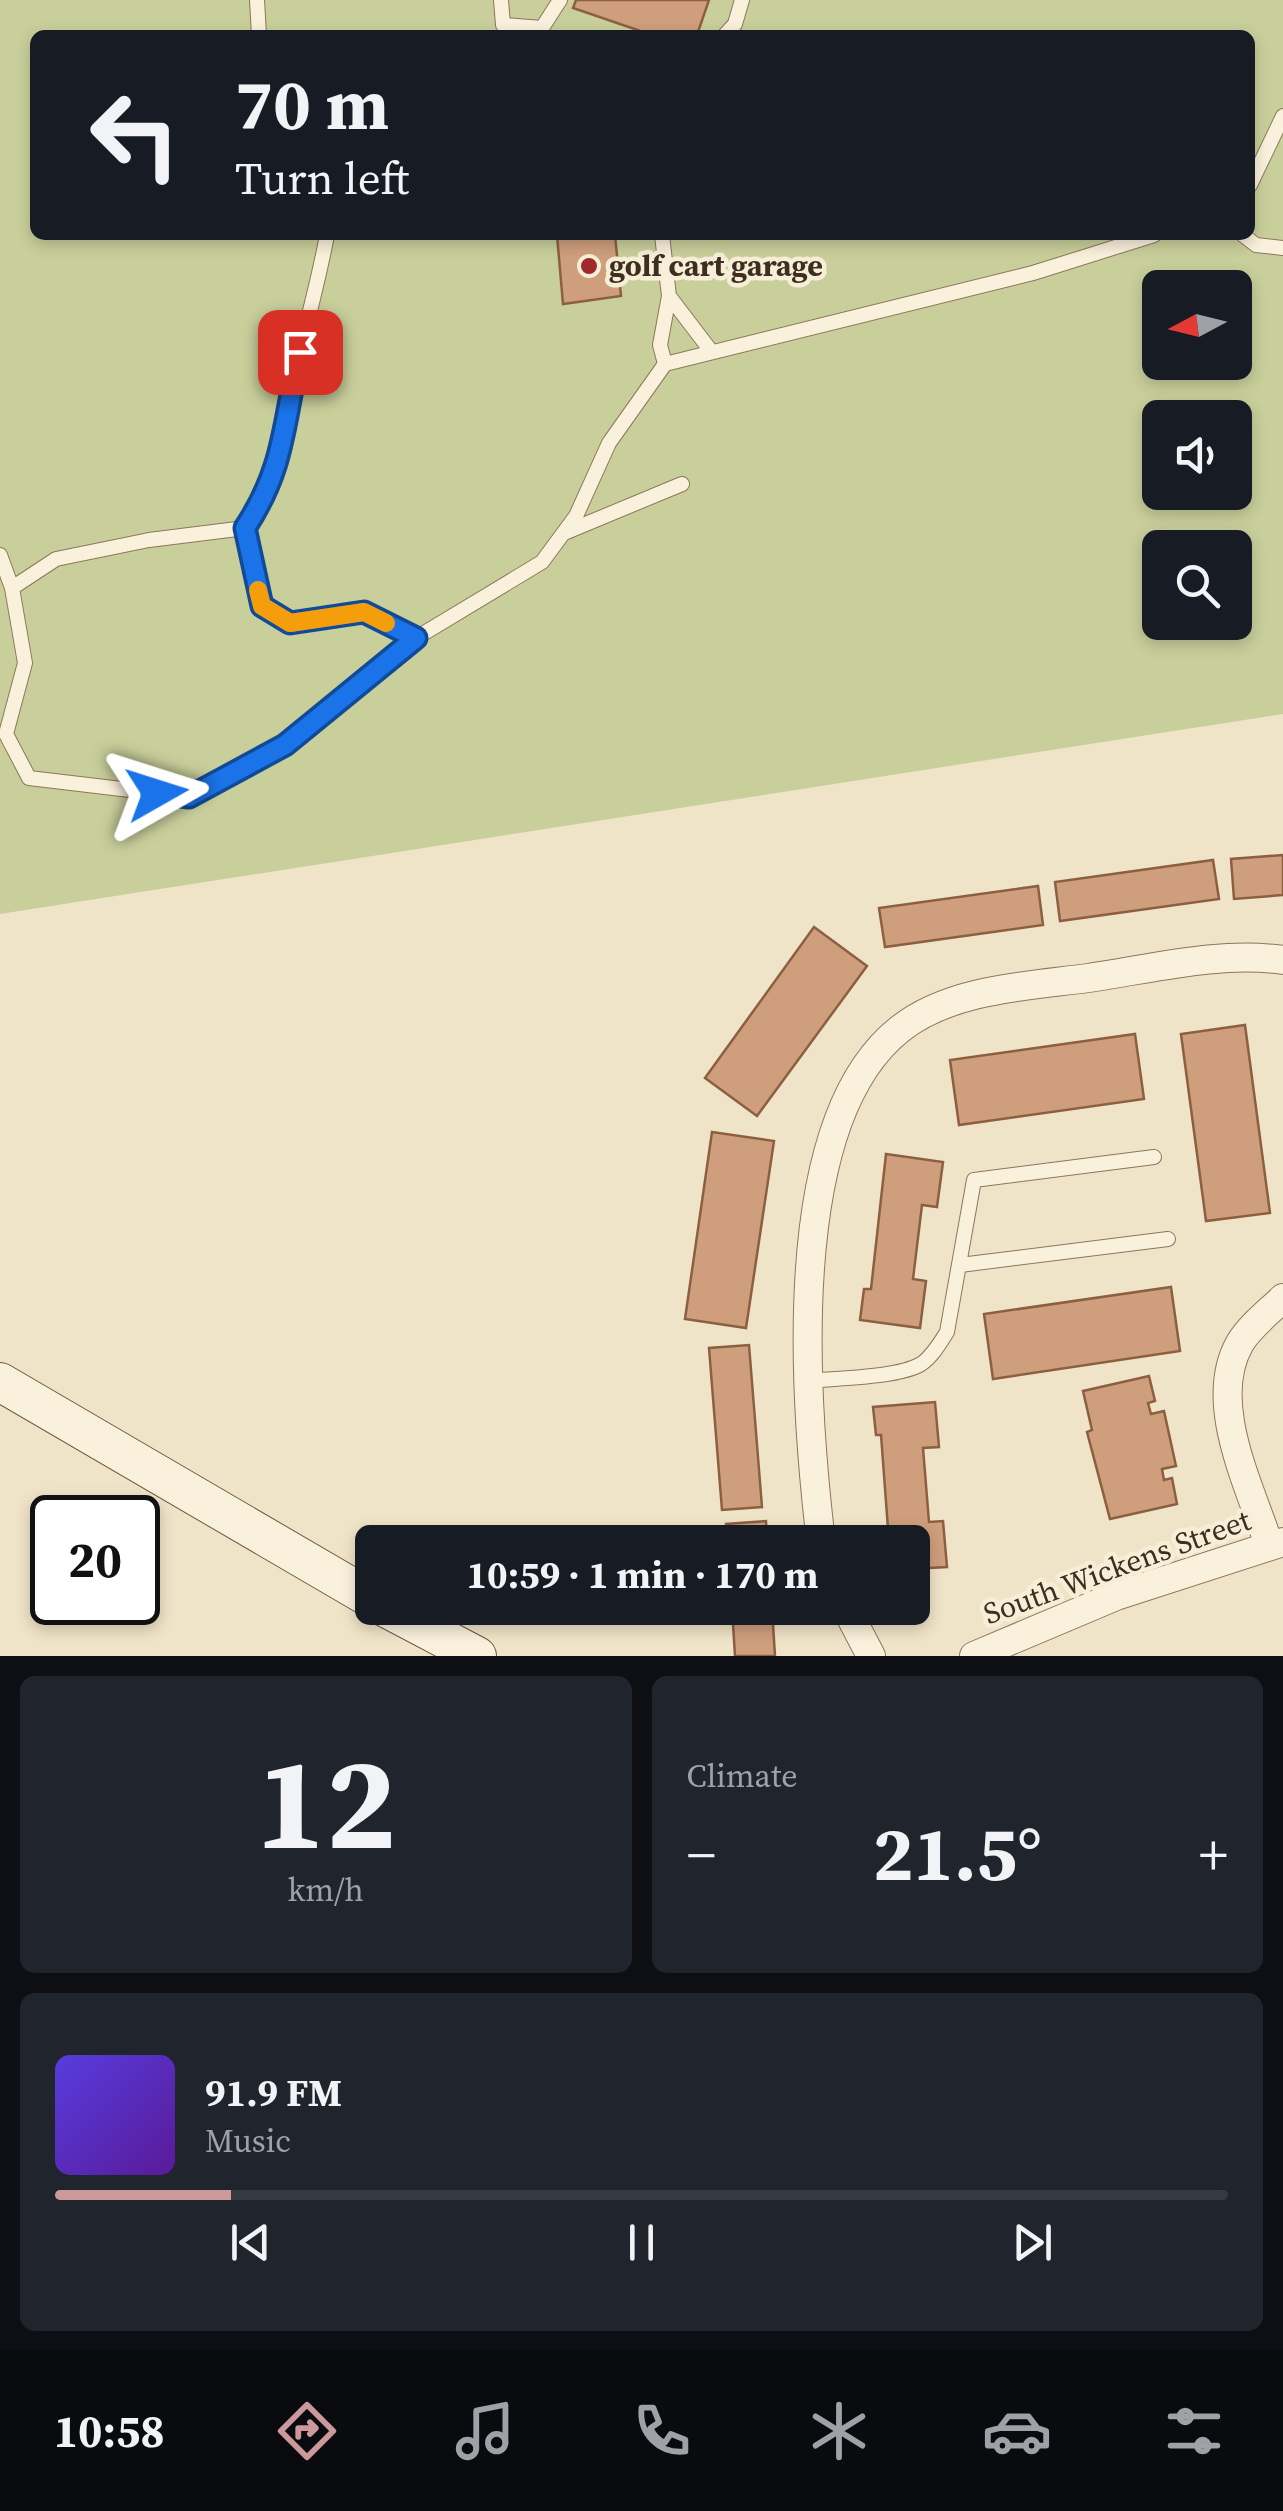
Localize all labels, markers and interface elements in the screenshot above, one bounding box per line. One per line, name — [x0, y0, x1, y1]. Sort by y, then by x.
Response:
text: 70 m — [235, 56, 389, 152]
icon: left — [70, 70, 200, 200]
text: Turn left — [235, 147, 409, 209]
place label: golf cart garage — [609, 245, 823, 286]
marker: golf cart garage — [578, 255, 600, 277]
north arrow — [1142, 270, 1252, 380]
map controls — [1142, 270, 1252, 640]
pin — [258, 310, 343, 395]
icon: arrive — [273, 325, 328, 380]
button: sound — [1142, 400, 1252, 510]
button: search — [1142, 530, 1252, 640]
position arrow — [105, 741, 209, 845]
speed limit sign: 20 — [30, 1495, 160, 1625]
street label: South Wickens Street — [978, 1499, 1256, 1634]
text: 10:59 · 1 min · 170 m — [466, 1549, 819, 1601]
text: 12 — [255, 1713, 396, 1892]
text: Climate — [687, 1754, 798, 1798]
text: 21.5° — [873, 1802, 1042, 1905]
text: − — [687, 1817, 716, 1892]
text: + — [1199, 1817, 1228, 1892]
text: km/h — [288, 1868, 364, 1912]
text: 91.9 FM — [205, 2067, 342, 2119]
text: Music — [205, 2119, 291, 2163]
icon: previous — [223, 2215, 278, 2270]
icon: pause — [614, 2215, 669, 2270]
icon: next — [1005, 2215, 1060, 2270]
icon: directions — [272, 2396, 342, 2466]
icon: music — [450, 2396, 520, 2466]
icon: phone — [627, 2396, 697, 2466]
icon: climate — [804, 2396, 874, 2466]
icon: car — [982, 2396, 1052, 2466]
icon: filters — [1159, 2396, 1229, 2466]
text: 10:58 — [54, 2400, 165, 2462]

